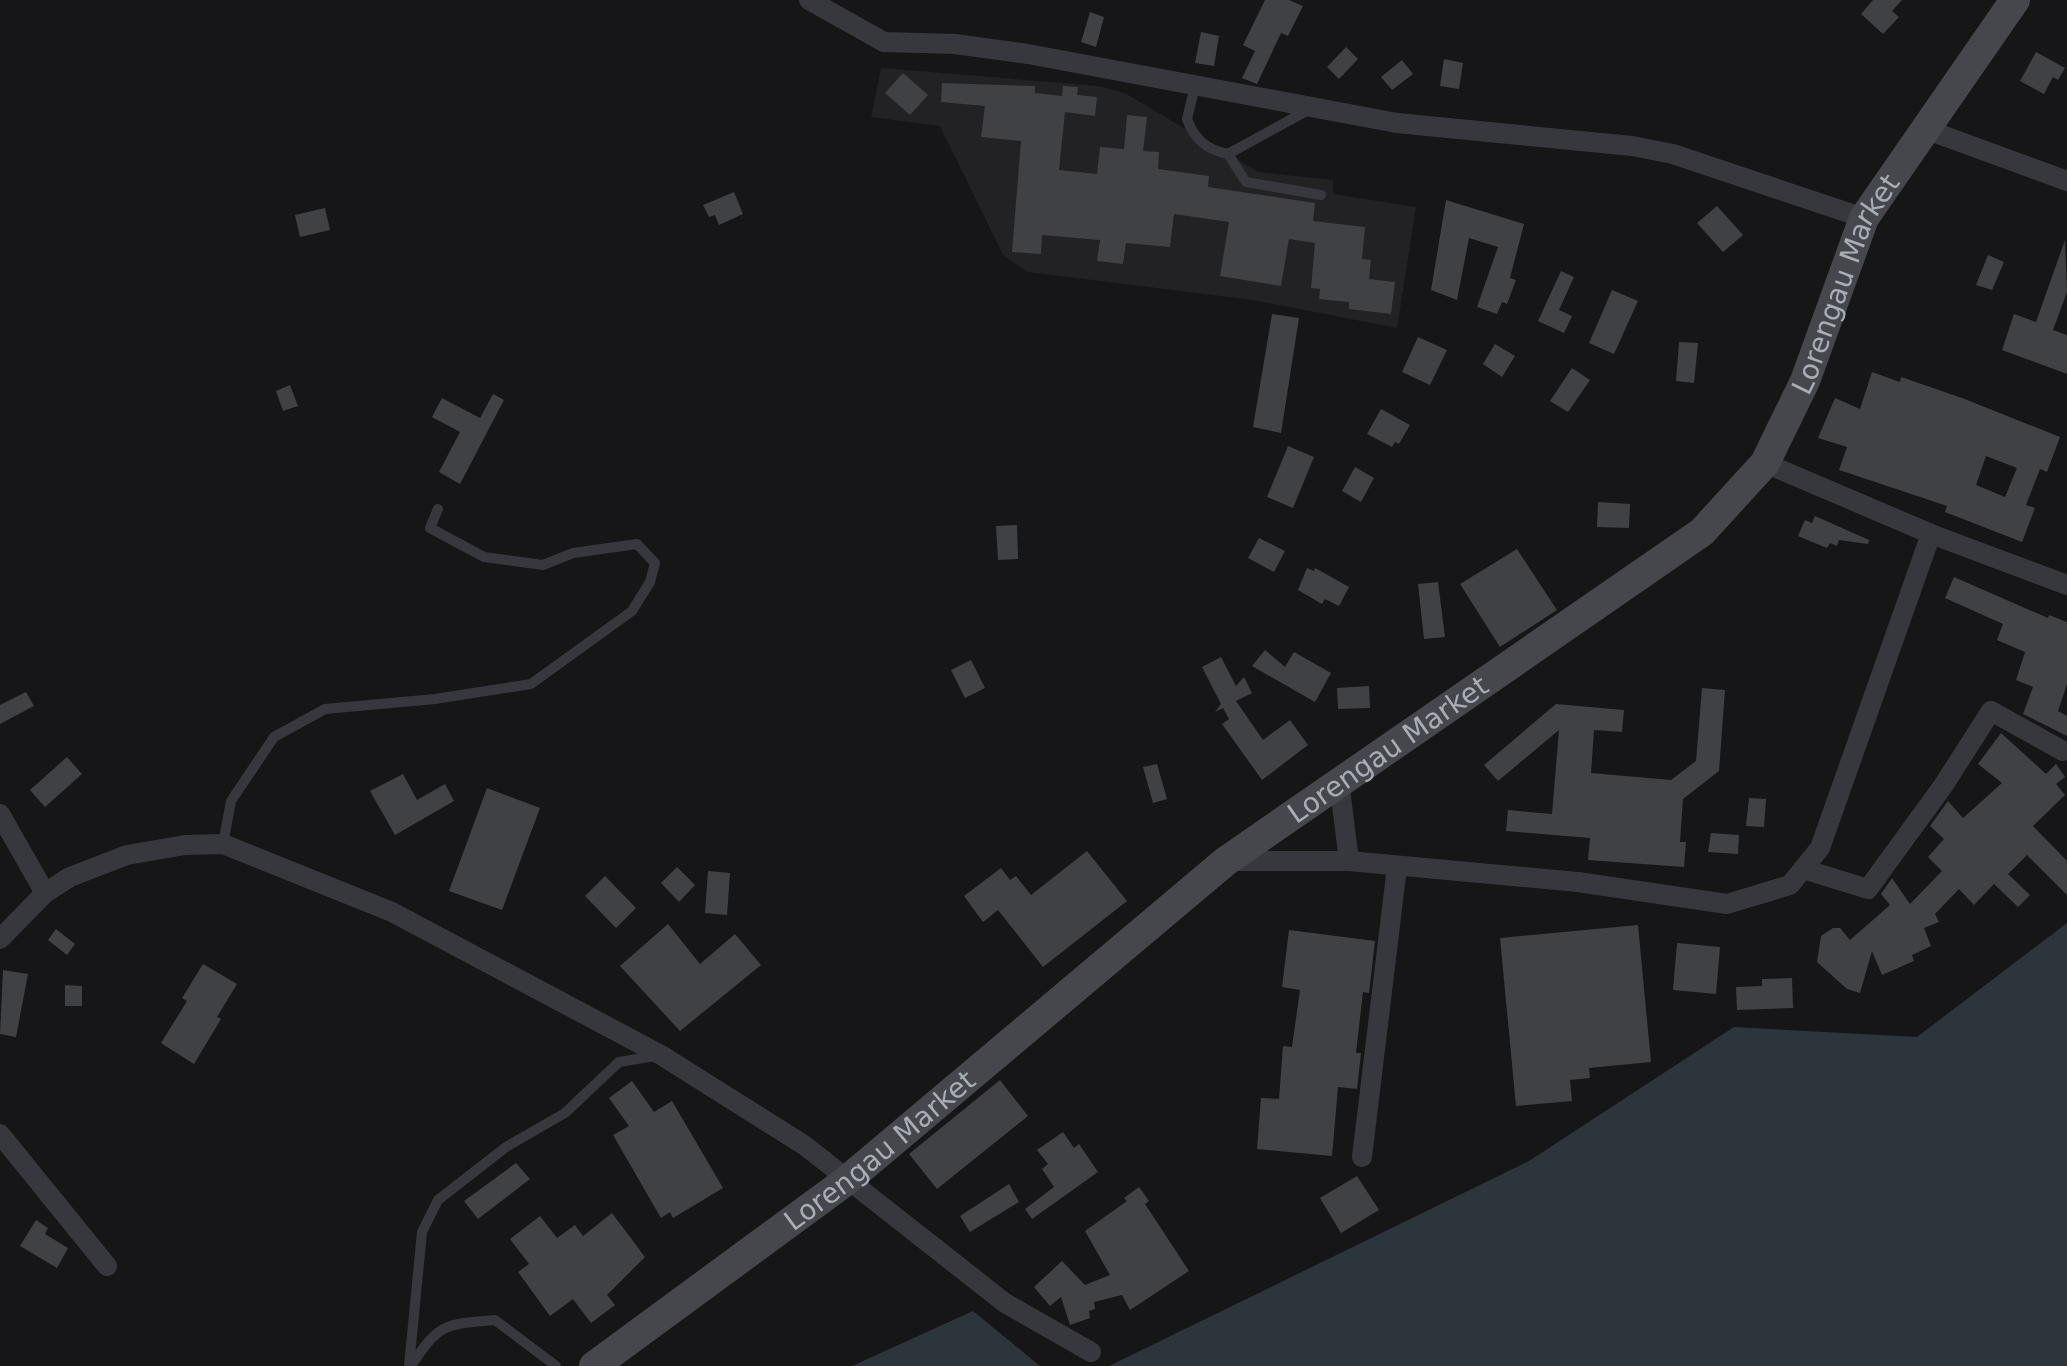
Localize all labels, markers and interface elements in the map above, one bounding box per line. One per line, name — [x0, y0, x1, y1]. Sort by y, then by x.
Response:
street label: Lorengau Market — [1785, 168, 1906, 400]
street label: Lorengau Market — [1281, 669, 1494, 830]
street label: Lorengau Market — [778, 1063, 982, 1237]

